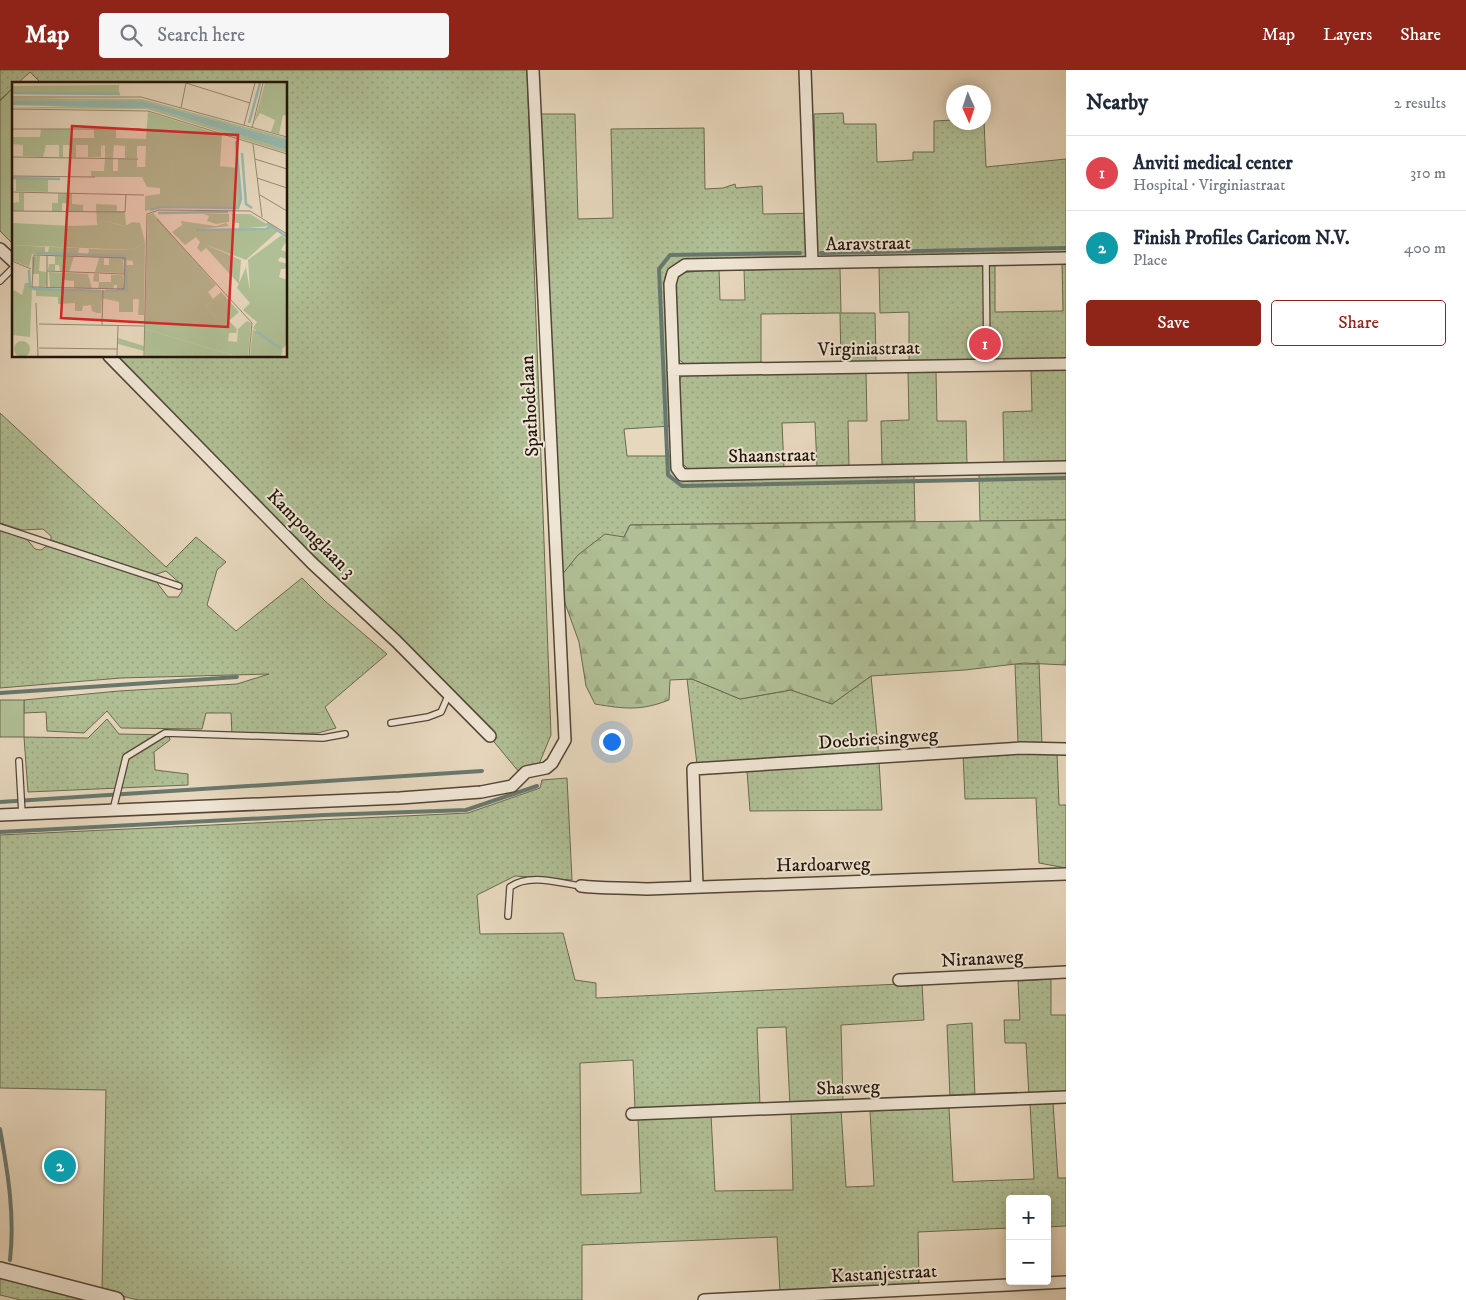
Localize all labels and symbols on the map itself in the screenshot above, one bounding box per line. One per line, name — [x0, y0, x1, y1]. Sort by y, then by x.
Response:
inset map — [12, 82, 288, 358]
north arrow — [946, 85, 991, 130]
street label: Aaravstraat — [825, 232, 911, 256]
pin: 1 — [969, 325, 1001, 363]
street label: Virginiastraat — [816, 337, 921, 361]
street label: Spathodelaan — [516, 354, 544, 457]
street label: Shaanstraat — [728, 444, 816, 468]
street label: Kamponglaan 3 — [262, 485, 360, 583]
street label: Doebriesingweg — [817, 723, 939, 755]
your location — [599, 729, 625, 755]
street label: Hardoarweg — [776, 853, 871, 877]
street label: Niranaweg — [940, 945, 1024, 973]
street label: Shasweg — [816, 1075, 881, 1101]
pin: 2 — [44, 1147, 76, 1185]
street label: Kastanjestraat — [830, 1260, 938, 1288]

